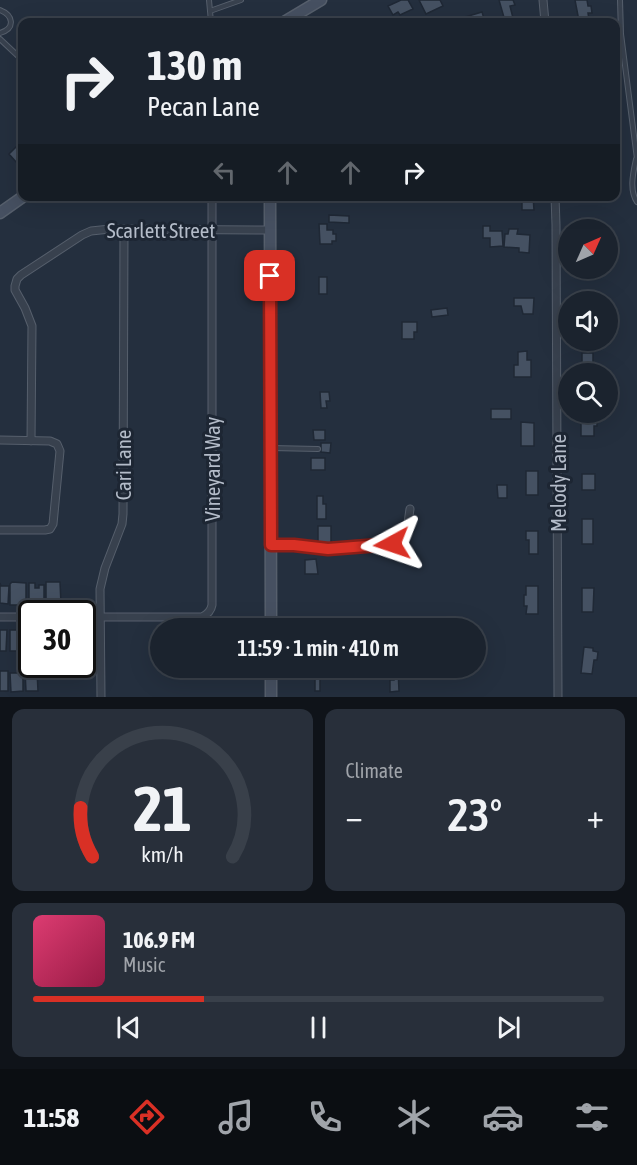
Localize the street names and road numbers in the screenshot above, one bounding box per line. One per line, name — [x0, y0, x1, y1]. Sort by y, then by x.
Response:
street label: Scarlett Street — [107, 218, 215, 242]
street label: Vineyard Way — [200, 416, 224, 521]
street label: Cari Lane — [111, 430, 135, 500]
street label: Melody Lane — [546, 434, 570, 532]

